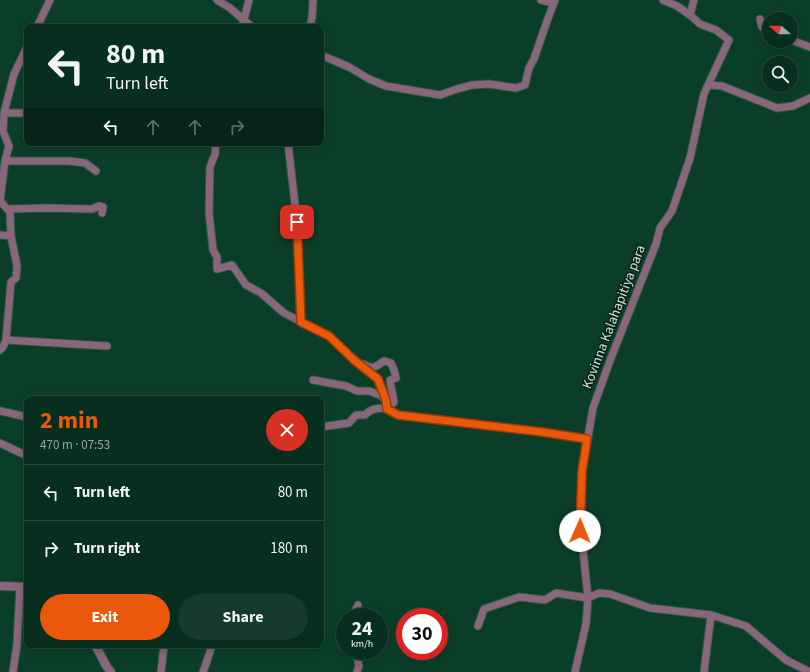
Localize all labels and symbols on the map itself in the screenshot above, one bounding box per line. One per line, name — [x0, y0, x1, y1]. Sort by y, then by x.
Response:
north arrow — [762, 12, 798, 48]
pin — [280, 205, 314, 239]
street label: Kovinna Kalahapitiya para — [577, 242, 651, 392]
position arrow — [559, 510, 601, 552]
speed limit sign: 30 — [396, 608, 448, 660]

